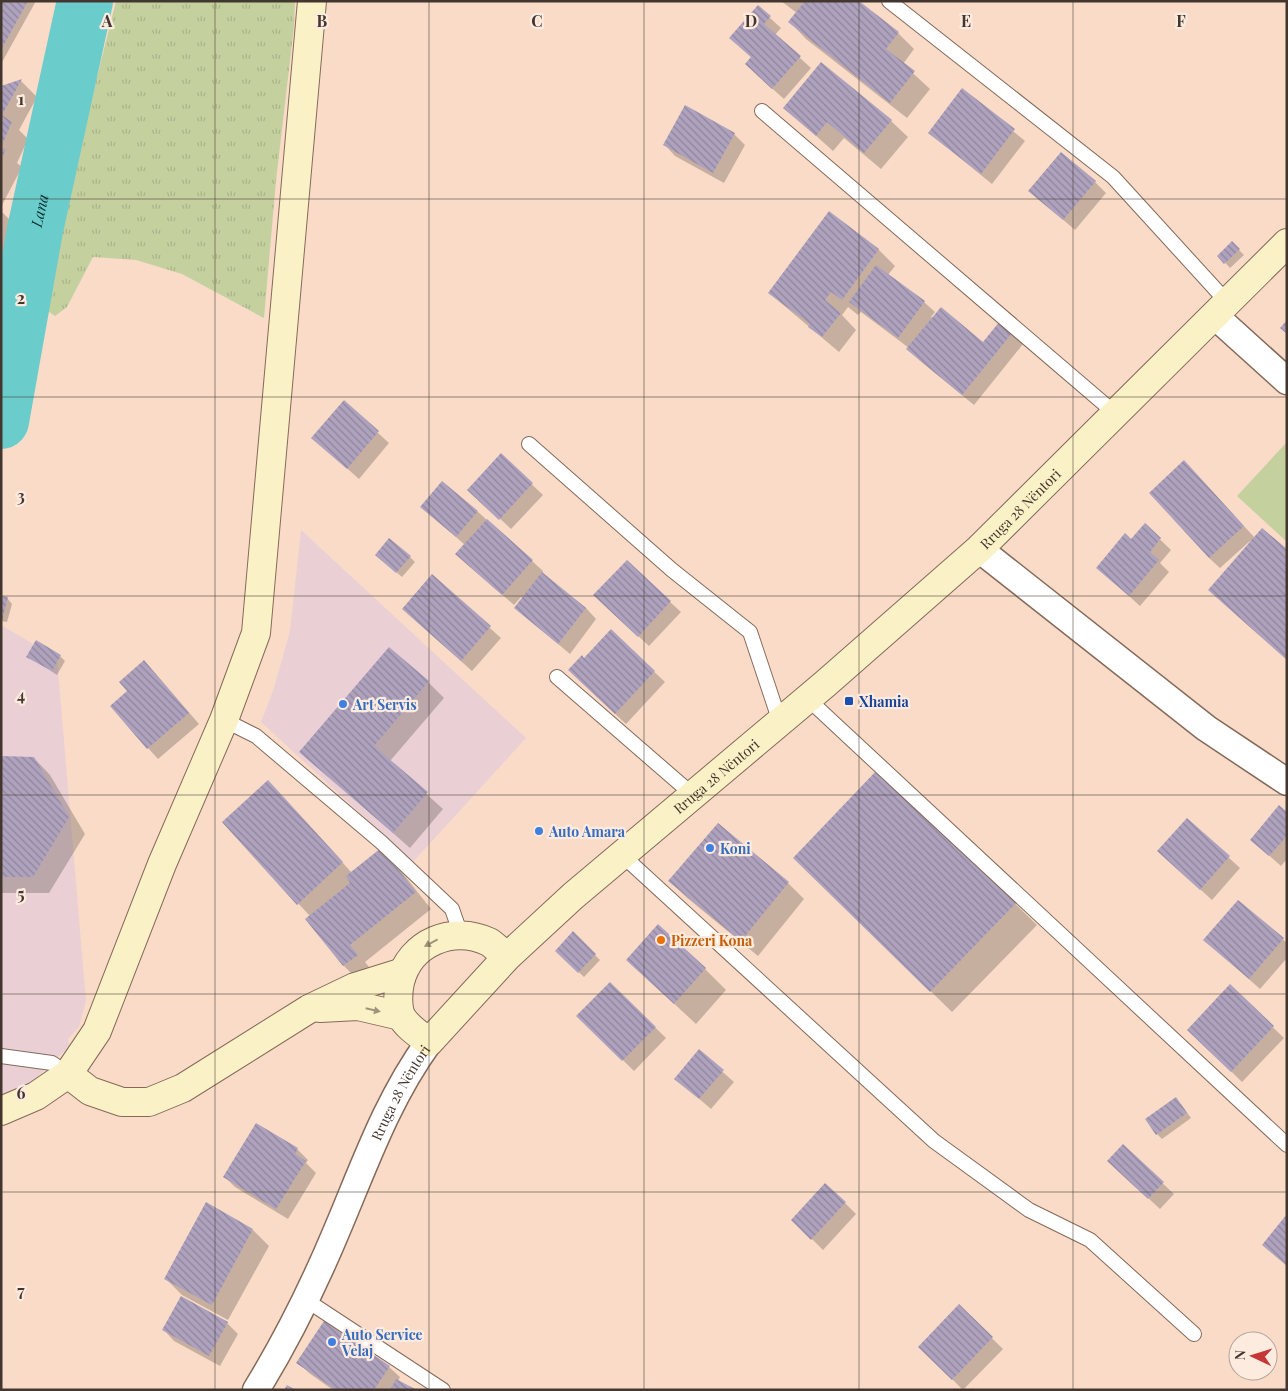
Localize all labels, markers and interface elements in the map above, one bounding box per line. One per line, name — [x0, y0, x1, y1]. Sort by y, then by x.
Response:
text: A — [101, 10, 113, 31]
text: B — [317, 10, 328, 31]
text: C — [531, 10, 543, 31]
text: D — [745, 10, 757, 31]
text: E — [961, 10, 971, 31]
text: F — [1176, 10, 1186, 31]
text: 1 — [18, 88, 24, 109]
water label: Lana — [26, 192, 53, 230]
text: 2 — [17, 287, 25, 308]
street label: Rruga 28 Nëntori — [975, 464, 1064, 553]
text: 3 — [17, 485, 25, 506]
text: 4 — [17, 684, 25, 705]
place label: Xhamia — [859, 692, 910, 711]
place label: Art Servis — [352, 695, 417, 714]
marker: Xhamia — [843, 695, 855, 707]
marker: Art Servis — [337, 698, 349, 710]
street label: Rruga 28 Nëntori — [669, 734, 763, 817]
place label: Auto Amara — [548, 822, 626, 841]
marker: Auto Amara — [533, 825, 545, 837]
place label: Koni — [720, 839, 751, 858]
marker: Koni — [704, 842, 716, 854]
text: 5 — [17, 883, 25, 904]
place label: Pizzeri Kona — [671, 931, 753, 950]
marker: Pizzeri Kona — [655, 934, 667, 946]
one-way arrow — [423, 939, 438, 947]
one-way arrow — [365, 1006, 380, 1014]
street label: Rruga 28 Nëntori — [366, 1041, 434, 1143]
text: 6 — [17, 1082, 26, 1103]
text: 7 — [17, 1280, 25, 1301]
place label: Auto Service Velaj — [341, 1325, 423, 1360]
north arrow — [1228, 1331, 1278, 1381]
marker: Auto Service Velaj — [326, 1336, 338, 1348]
text: N — [1230, 1349, 1249, 1361]

